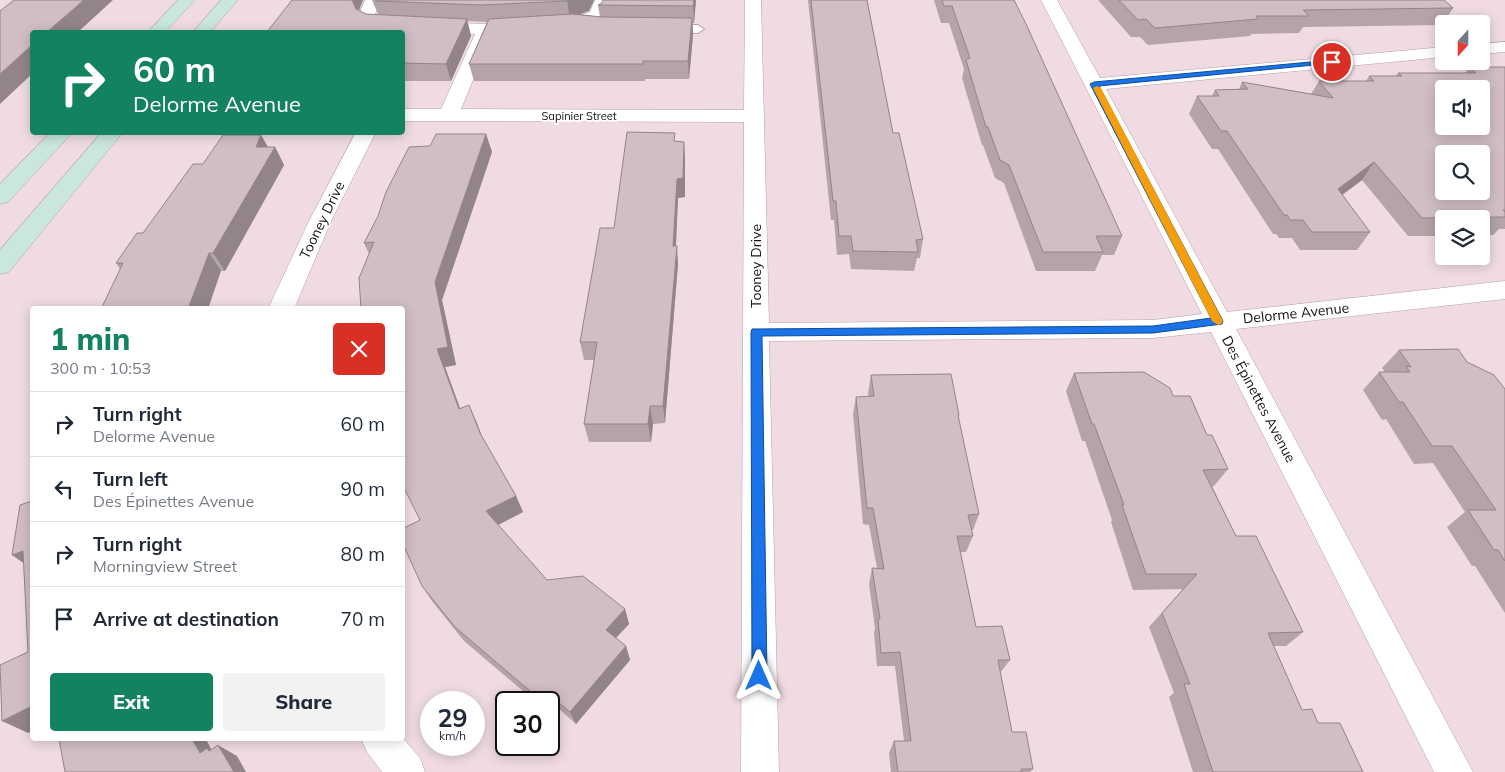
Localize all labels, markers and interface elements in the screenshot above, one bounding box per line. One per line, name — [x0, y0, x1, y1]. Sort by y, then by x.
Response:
north arrow — [1435, 15, 1490, 70]
map controls — [1435, 15, 1490, 265]
pin — [1311, 41, 1353, 83]
text: 60 m — [133, 47, 216, 91]
icon: arrive — [1318, 48, 1346, 76]
icon: right — [50, 50, 115, 115]
button: sound — [1435, 80, 1490, 135]
text: Delorme Avenue — [133, 90, 301, 118]
street label: Sapinier Street — [541, 109, 617, 123]
button: search — [1435, 145, 1490, 200]
street label: Tooney Drive — [295, 178, 349, 262]
button: layers — [1435, 210, 1490, 265]
street label: Tooney Drive — [747, 224, 765, 308]
street label: Delorme Avenue — [1242, 298, 1350, 328]
text: 1 min — [50, 320, 130, 358]
button: close — [333, 323, 385, 375]
street label: Des Épinettes Avenue — [1218, 333, 1300, 465]
text: 300 m · 10:53 — [50, 358, 151, 378]
text: Turn right — [93, 402, 182, 426]
icon: right — [50, 410, 78, 438]
text: 60 m — [341, 412, 385, 436]
text: Delorme Avenue — [93, 426, 215, 446]
text: Turn left — [93, 467, 168, 491]
icon: left — [50, 475, 78, 503]
text: 90 m — [341, 477, 385, 501]
text: Des Épinettes Avenue — [93, 491, 254, 511]
text: Turn right — [93, 532, 182, 556]
icon: right — [50, 540, 78, 568]
text: 80 m — [341, 542, 385, 566]
text: Morningview Street — [93, 556, 237, 576]
icon: arrive — [50, 605, 78, 633]
text: Arrive at destination — [93, 607, 279, 631]
text: 70 m — [341, 607, 385, 631]
position arrow — [732, 649, 784, 701]
button: Exit — [50, 673, 213, 731]
button: Share — [223, 673, 385, 731]
speed limit sign: 30 — [495, 691, 560, 756]
text: 29 — [437, 702, 468, 733]
text: km/h — [439, 728, 466, 743]

